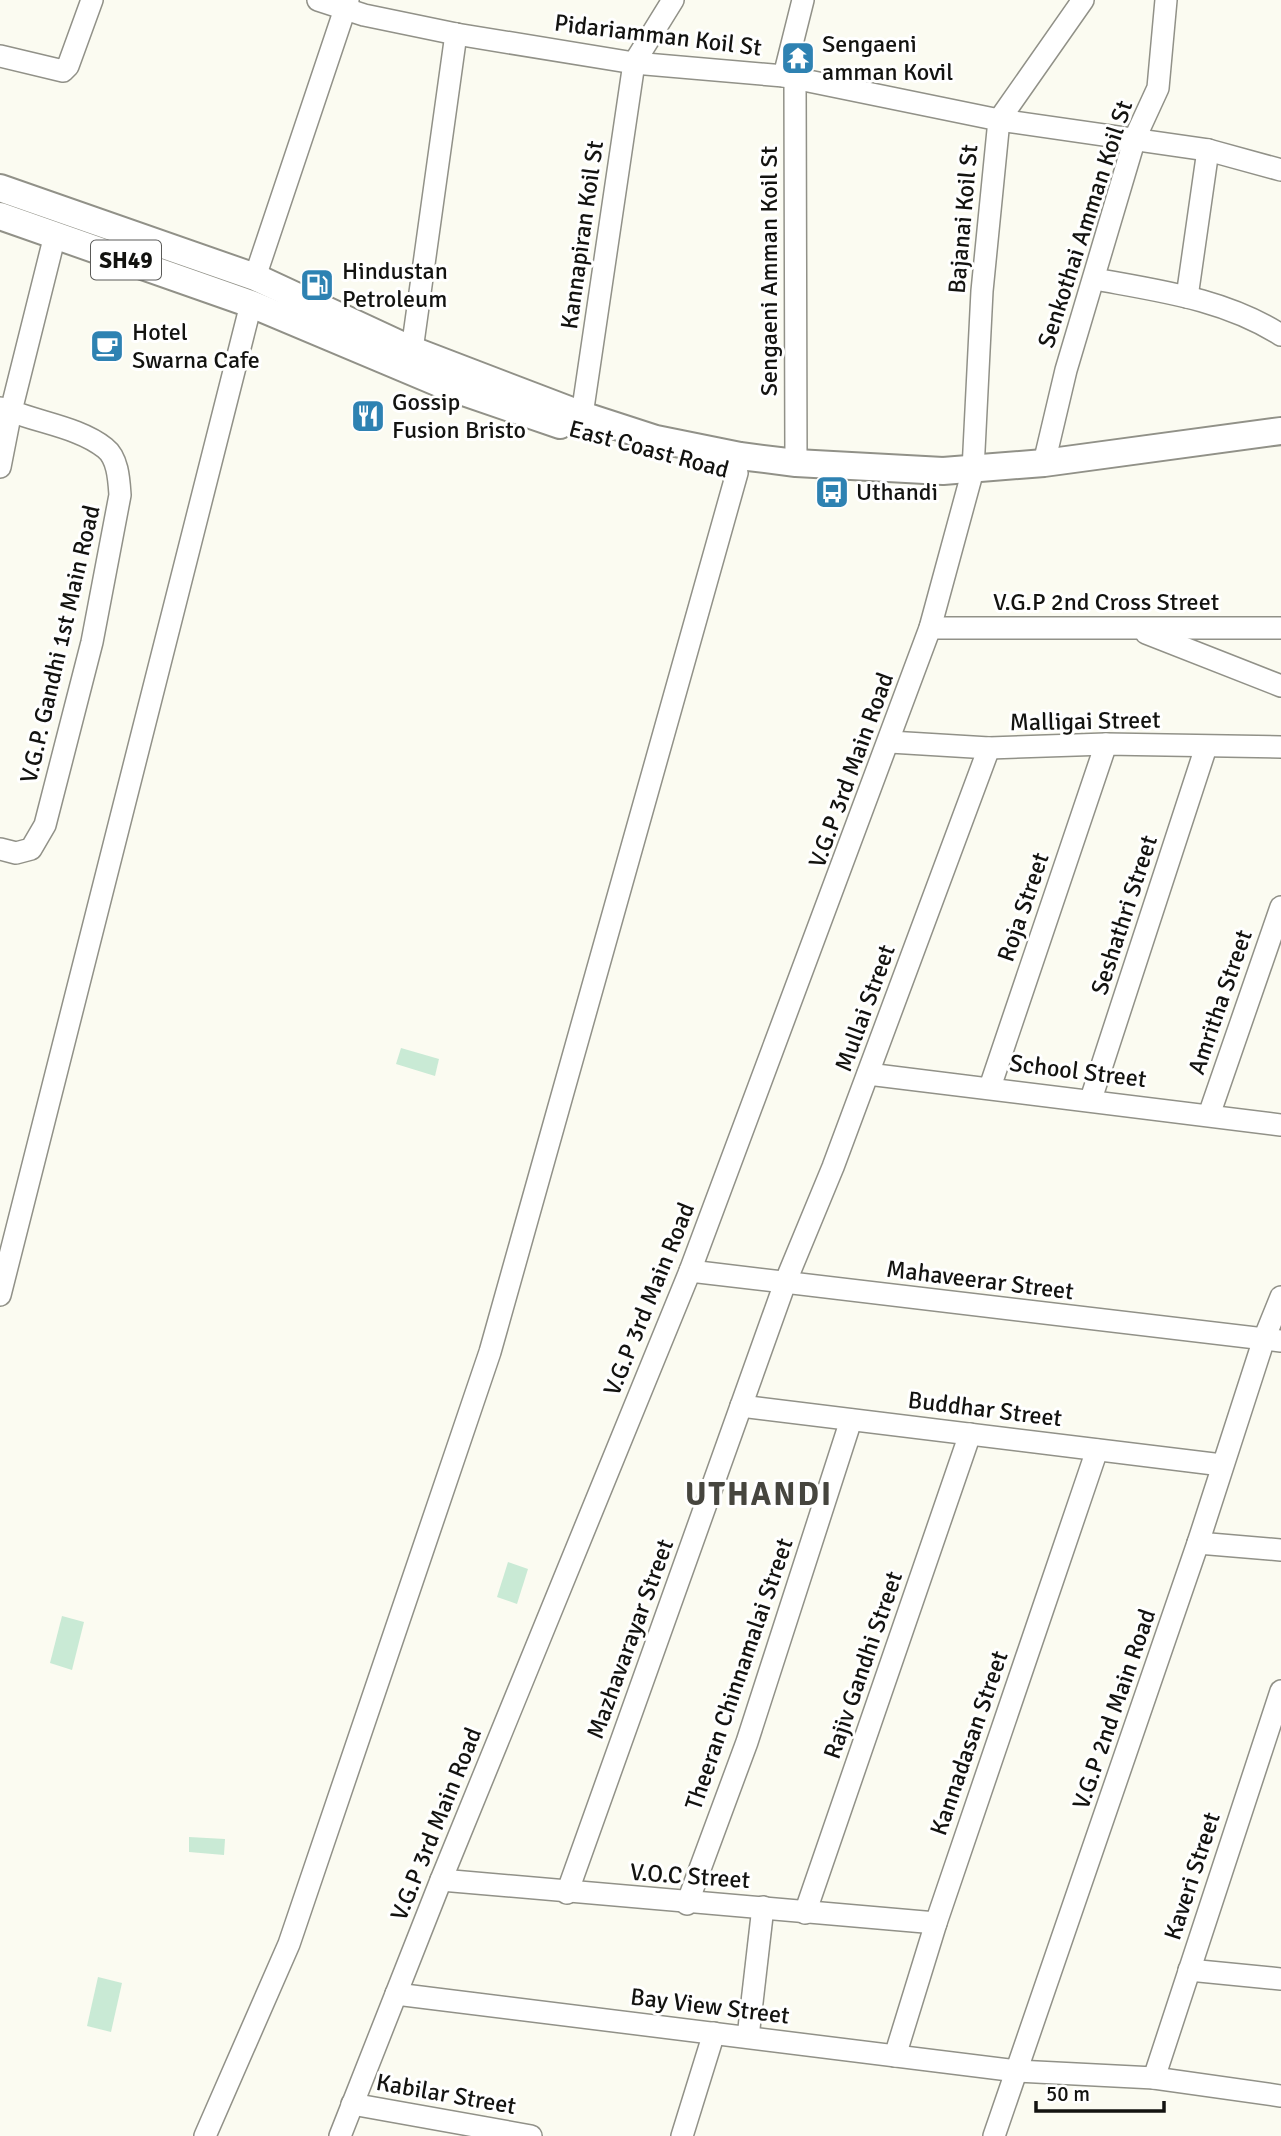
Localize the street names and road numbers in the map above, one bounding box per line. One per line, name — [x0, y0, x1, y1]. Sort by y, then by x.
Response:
street label: Pidariamman Koil St — [553, 7, 763, 63]
street label: Senkothai Amman Koil St — [1031, 97, 1139, 351]
street label: Kannapiran Koil St — [554, 139, 610, 331]
street label: Bajanai Koil St — [942, 143, 984, 295]
street label: Sengaeni Amman Koil St — [754, 146, 784, 396]
road number: SH49 — [91, 241, 161, 280]
street label: East Coast Road — [566, 413, 732, 485]
street label: V.G.P. Gandhi 1st Main Road — [13, 502, 107, 786]
street label: V.G.P 2nd Cross Street — [993, 587, 1219, 617]
street label: V.G.P 3rd Main Road — [802, 668, 900, 872]
street label: Malligai Street — [1009, 705, 1161, 737]
street label: Seshathri Street — [1084, 831, 1164, 999]
street label: Roja Street — [990, 849, 1056, 965]
street label: Amritha Street — [1181, 926, 1259, 1078]
street label: Mullai Street — [828, 940, 902, 1076]
street label: School Street — [1008, 1048, 1148, 1094]
street label: V.G.P 3rd Main Road — [597, 1198, 701, 1400]
street label: Mahaveerar Street — [885, 1254, 1075, 1306]
street label: Buddhar Street — [906, 1385, 1064, 1433]
street label: Theeran Chinnamalai Street — [678, 1534, 800, 1814]
street label: Mazhavarayar Street — [580, 1535, 680, 1743]
street label: Rajiv Gandhi Street — [817, 1567, 909, 1763]
street label: V.G.P 2nd Main Road — [1066, 1605, 1162, 1813]
street label: Kannadasan Street — [923, 1647, 1015, 1839]
street label: V.G.P 3rd Main Road — [384, 1723, 488, 1925]
street label: Kaveri Street — [1157, 1808, 1227, 1944]
street label: V.O.C Street — [629, 1857, 751, 1895]
street label: Bay View Street — [629, 1981, 791, 2031]
street label: Kabilar Street — [374, 2067, 518, 2121]

